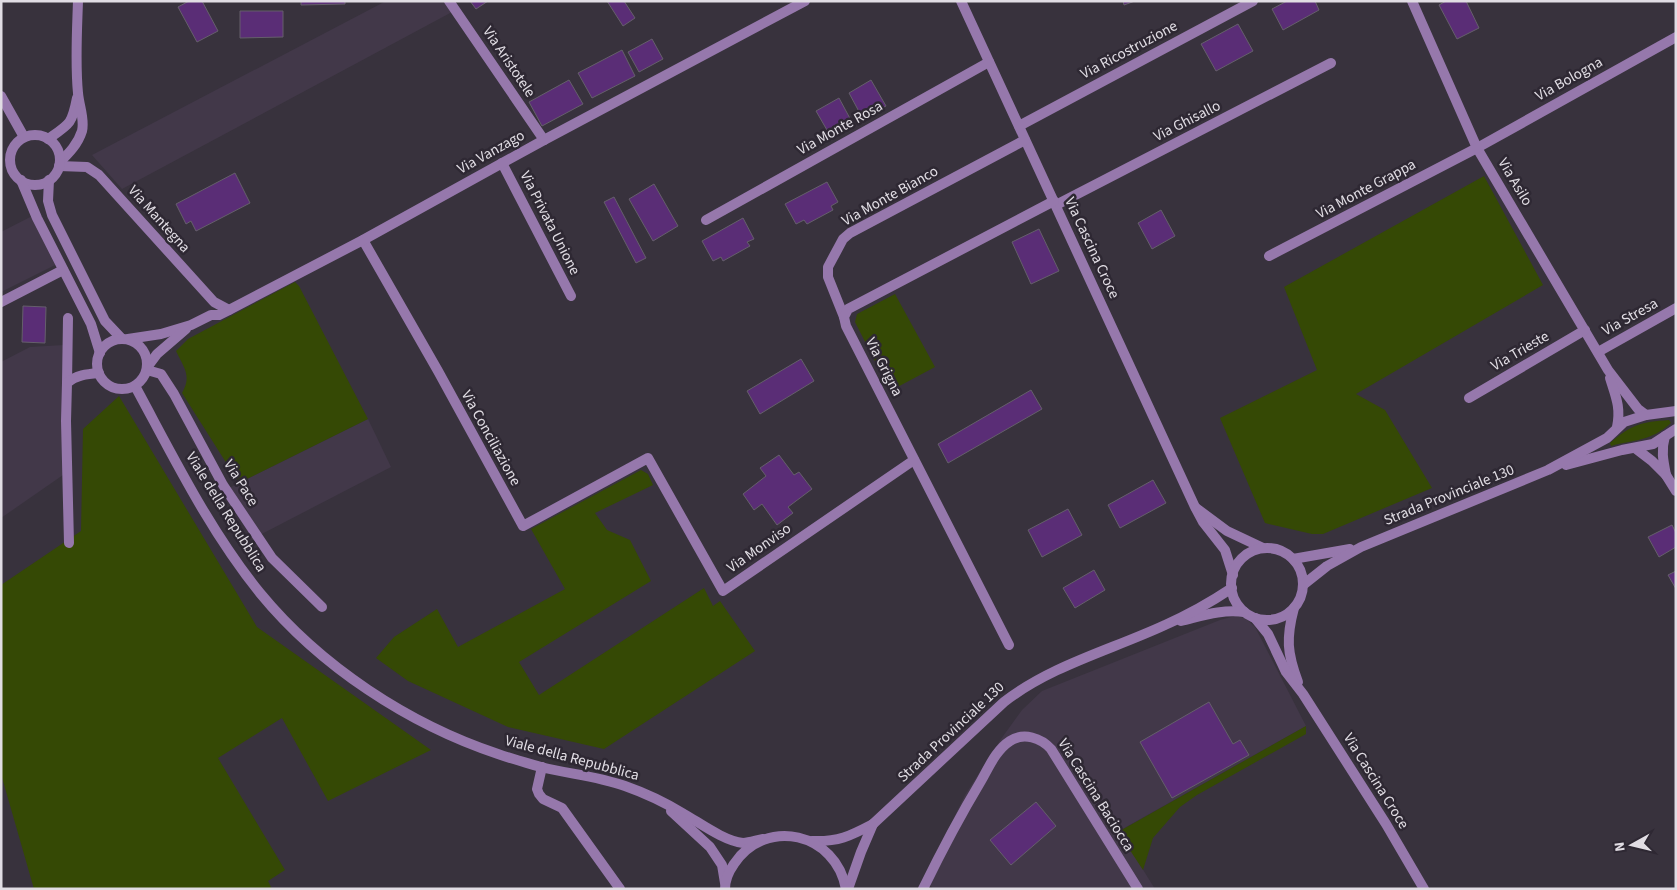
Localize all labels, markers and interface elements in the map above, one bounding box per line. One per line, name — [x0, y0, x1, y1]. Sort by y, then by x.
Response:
street label: Via Ricostruzione — [1077, 16, 1181, 84]
street label: Via Aristotele — [478, 22, 540, 102]
street label: Via Bologna — [1531, 52, 1607, 106]
street label: Via Ghisallo — [1150, 95, 1224, 147]
street label: Via Monte Rosa — [793, 96, 887, 160]
street label: Via Vanzago — [453, 125, 529, 179]
street label: Via Monte Grappa — [1312, 154, 1420, 224]
street label: Via Asilo — [1493, 154, 1537, 210]
street label: Via Monte Bianco — [838, 161, 942, 231]
street label: Via Privata Unione — [515, 167, 585, 279]
street label: Via Mantegna — [123, 181, 195, 257]
street label: Via Cascina Croce — [1059, 194, 1125, 302]
street label: Via Stresa — [1598, 293, 1662, 341]
street label: Via Trieste — [1487, 326, 1553, 376]
street label: Via Grigna — [860, 334, 908, 400]
street label: Via Conciliazione — [456, 386, 526, 490]
street label: Viale della Repubblica — [181, 448, 271, 576]
street label: Via Pace — [218, 456, 264, 510]
street label: Strada Provinciale 130 — [1381, 459, 1517, 531]
street label: Via Monviso — [723, 518, 795, 578]
street label: Strada Provinciale 130 — [893, 677, 1009, 787]
street label: Via Cascina Croce — [1338, 729, 1414, 833]
street label: Viale della Repubblica — [503, 730, 641, 786]
street label: Via Cascina Baciocca — [1053, 735, 1139, 855]
north arrow — [1607, 820, 1657, 870]
text: N — [1610, 841, 1631, 853]

